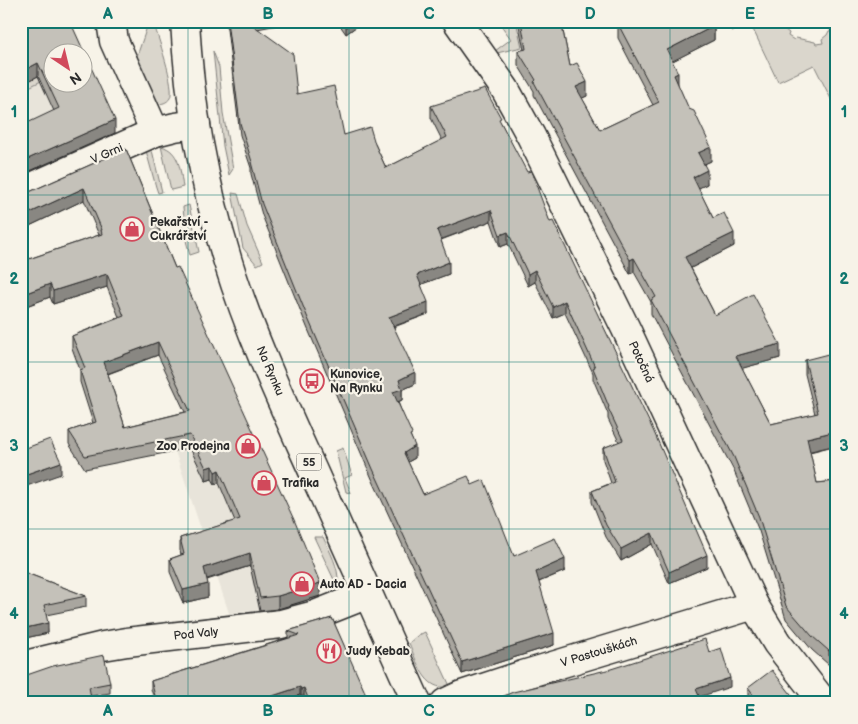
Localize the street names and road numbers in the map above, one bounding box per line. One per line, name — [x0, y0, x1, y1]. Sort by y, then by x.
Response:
street label: V Grni — [89, 140, 126, 168]
street label: Potočná — [625, 339, 657, 385]
street label: Na Rynku — [253, 344, 287, 398]
road number: 55 — [296, 454, 322, 471]
street label: Pod Valy — [173, 624, 220, 644]
street label: V Pastouškách — [559, 633, 639, 671]

